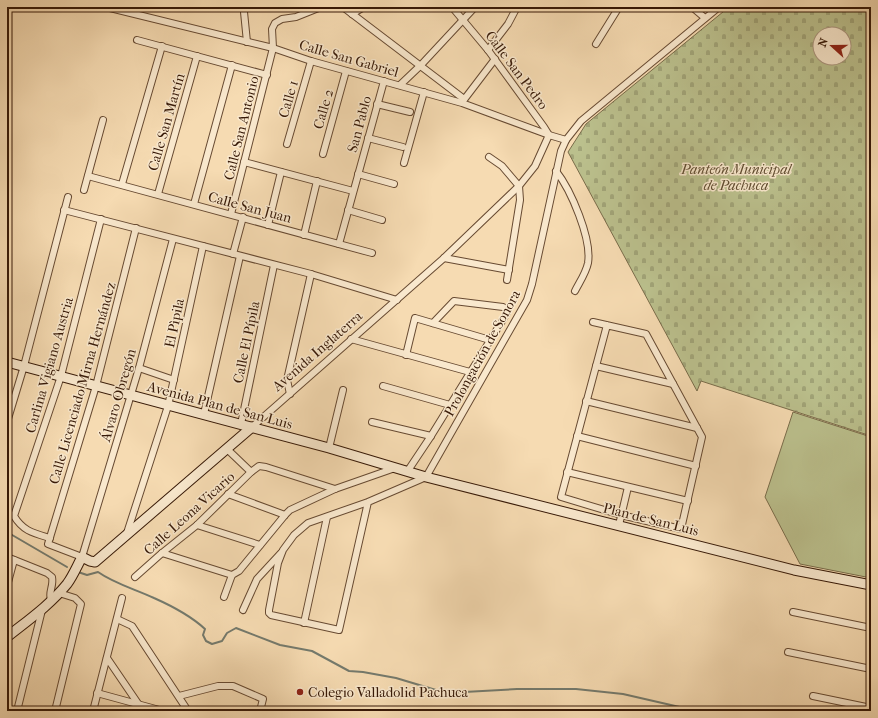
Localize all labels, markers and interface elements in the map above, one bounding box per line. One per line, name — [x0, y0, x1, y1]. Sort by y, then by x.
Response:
north arrow — [812, 26, 852, 66]
street label: Calle San Pedro — [482, 28, 552, 113]
street label: Calle San Gabriel — [297, 36, 401, 81]
text: N — [816, 36, 831, 49]
street label: Calle San Martín — [144, 71, 189, 173]
street label: Calle San Antonio — [220, 74, 263, 182]
street label: Calle 1 — [275, 78, 302, 120]
street label: Calle 2 — [310, 87, 337, 131]
street label: San Pablo — [344, 94, 375, 154]
park label: Panteón Municipal de Pachuca — [680, 161, 792, 194]
street label: Calle San Juan — [206, 188, 294, 227]
street label: Calle Licenciado Mirna Hernández — [45, 280, 119, 486]
street label: Prolongación de Sonora — [441, 287, 524, 419]
street label: Carlina Vigiano Austria — [22, 295, 77, 435]
street label: El Pìpila — [161, 296, 188, 349]
street label: Calle El Pípila — [229, 299, 264, 385]
street label: Avenida Inglaterra — [268, 307, 366, 396]
street label: Álvaro Obregón — [96, 346, 140, 444]
street label: Avenida Plan de San Luis — [144, 378, 294, 433]
street label: Calle Leona Vicario — [140, 468, 238, 559]
street label: Plan de San Luis — [601, 499, 700, 540]
place label: Colegio Valladolid Pachuca — [308, 684, 468, 701]
marker: Colegio Valladolid Pachuca — [295, 687, 305, 697]

